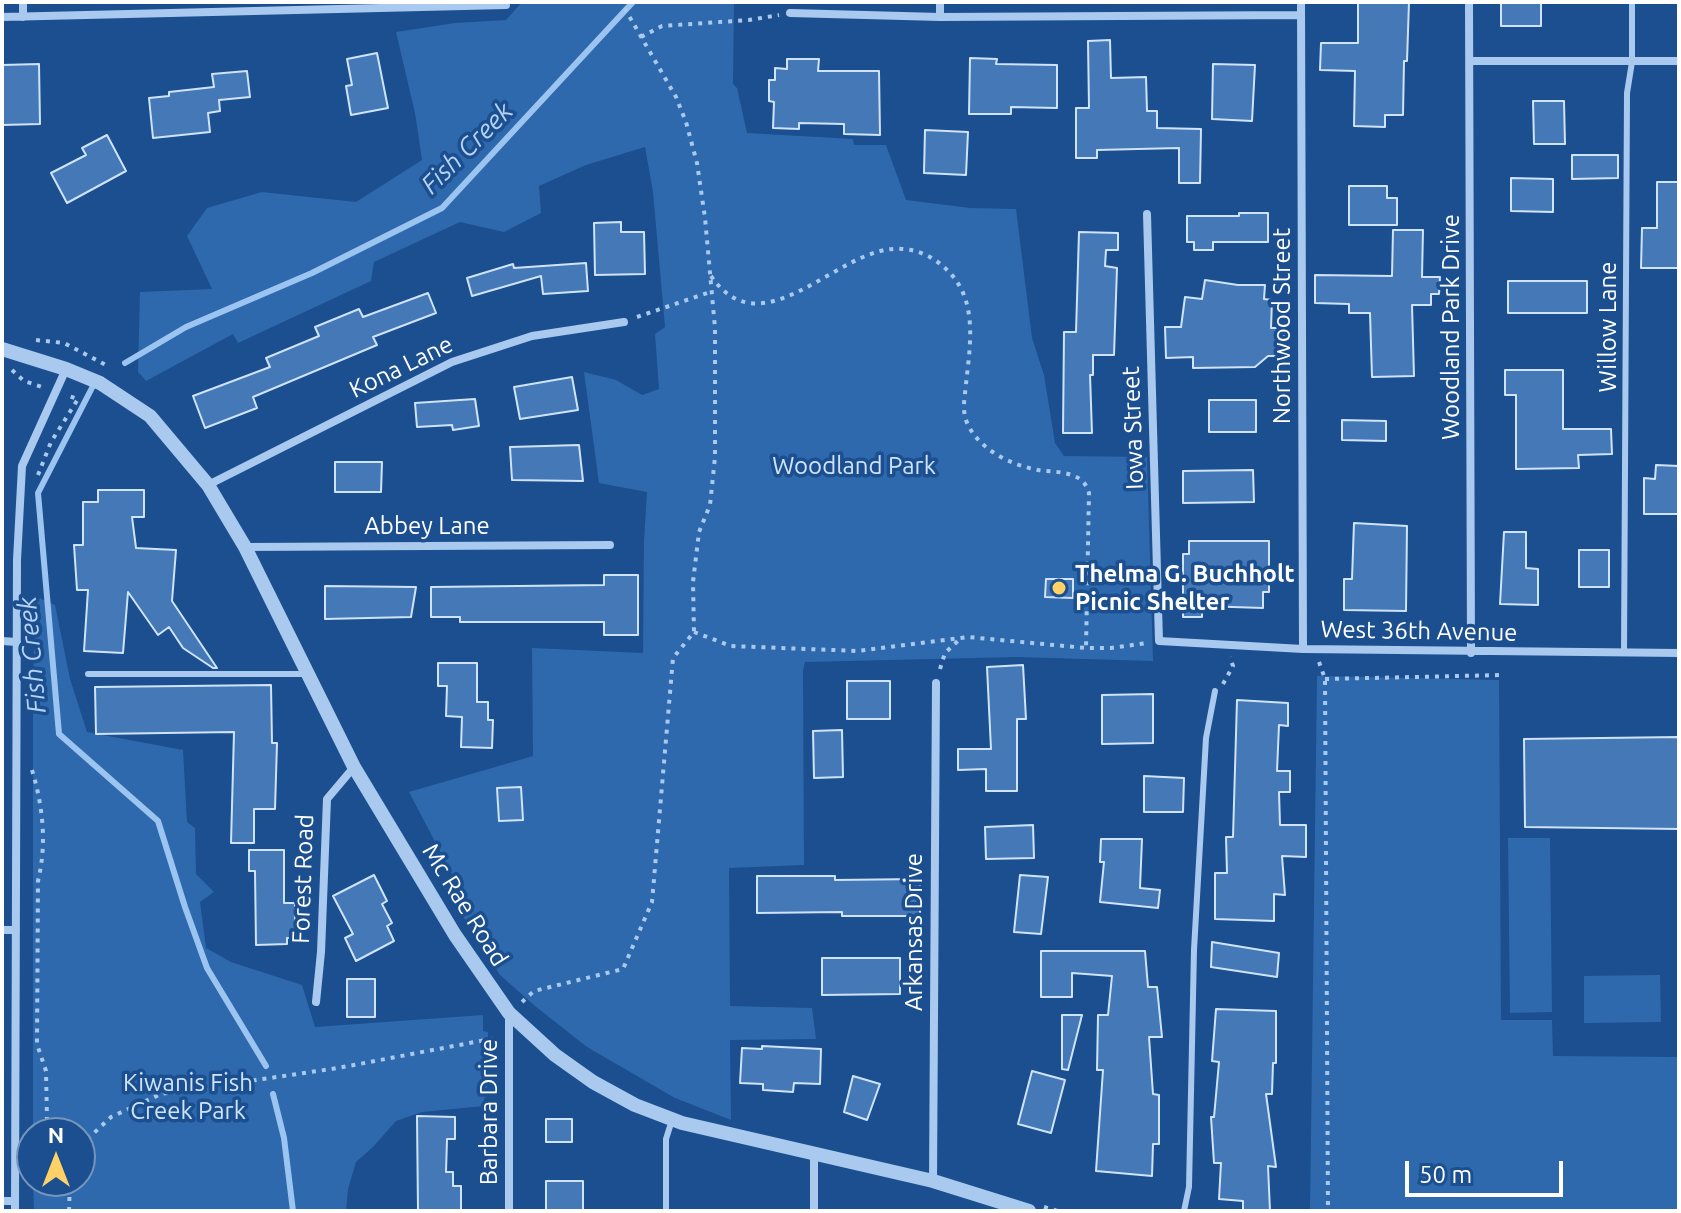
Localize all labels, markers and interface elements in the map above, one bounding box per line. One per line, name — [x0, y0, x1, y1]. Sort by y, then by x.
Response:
water label: Fish Creek — [415, 96, 519, 200]
street label: Woodland Park Drive — [1437, 214, 1465, 440]
street label: Northwood Street — [1268, 228, 1296, 424]
street label: Willow Lane — [1594, 262, 1622, 392]
street label: Kona Lane — [345, 330, 457, 404]
street label: Iowa Street — [1116, 366, 1150, 490]
park label: Woodland Park — [772, 452, 936, 480]
street label: Abbey Lane — [364, 512, 490, 540]
place label: Thelma G. Buchholt Picnic Shelter — [1075, 560, 1294, 616]
marker: Thelma G. Buchholt Picnic Shelter — [1050, 579, 1068, 597]
water label: Fish Creek — [11, 595, 53, 715]
street label: West 36th Avenue — [1320, 615, 1518, 647]
street label: Forest Road — [286, 814, 320, 944]
street label: Mc Rae Road — [416, 839, 514, 971]
street label: Arkansas Drive — [900, 853, 928, 1011]
street label: Barbara Drive — [475, 1039, 503, 1185]
park label: Kiwanis Fish Creek Park — [123, 1069, 253, 1125]
north arrow — [16, 1117, 96, 1197]
text: N — [48, 1122, 64, 1147]
scale bar — [1409, 1145, 1567, 1195]
text: 50 m — [1419, 1161, 1472, 1188]

